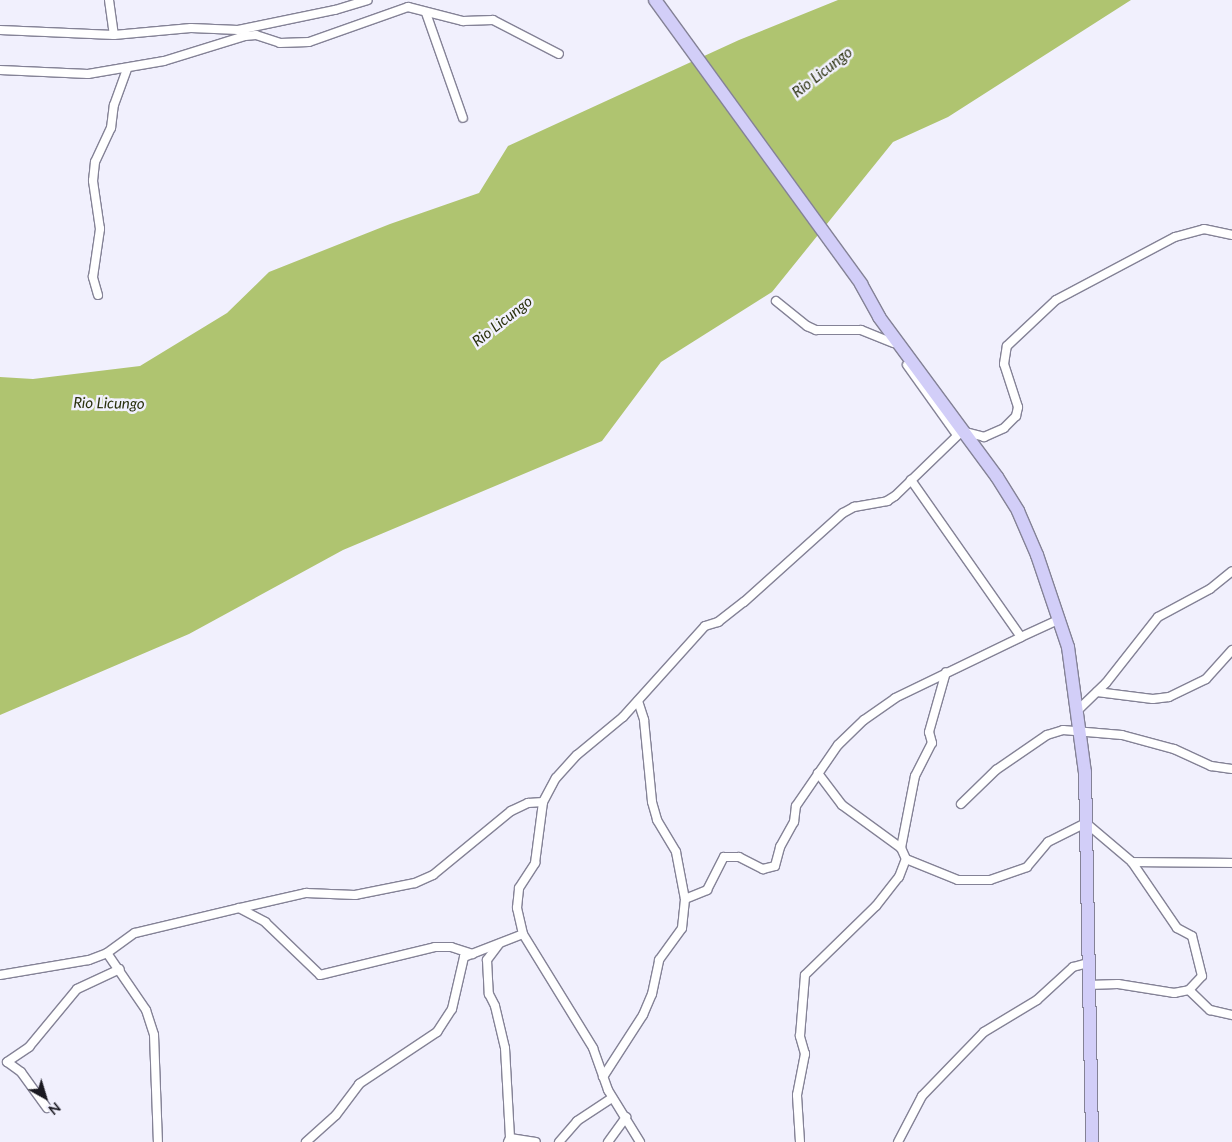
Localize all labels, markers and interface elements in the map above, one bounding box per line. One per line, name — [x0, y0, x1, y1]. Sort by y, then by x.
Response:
water label: Rio Licungo — [788, 43, 856, 101]
water label: Rio Licungo — [468, 292, 536, 350]
water label: Rio Licungo — [73, 393, 145, 413]
north arrow — [20, 1072, 70, 1122]
text: N — [45, 1099, 64, 1119]

